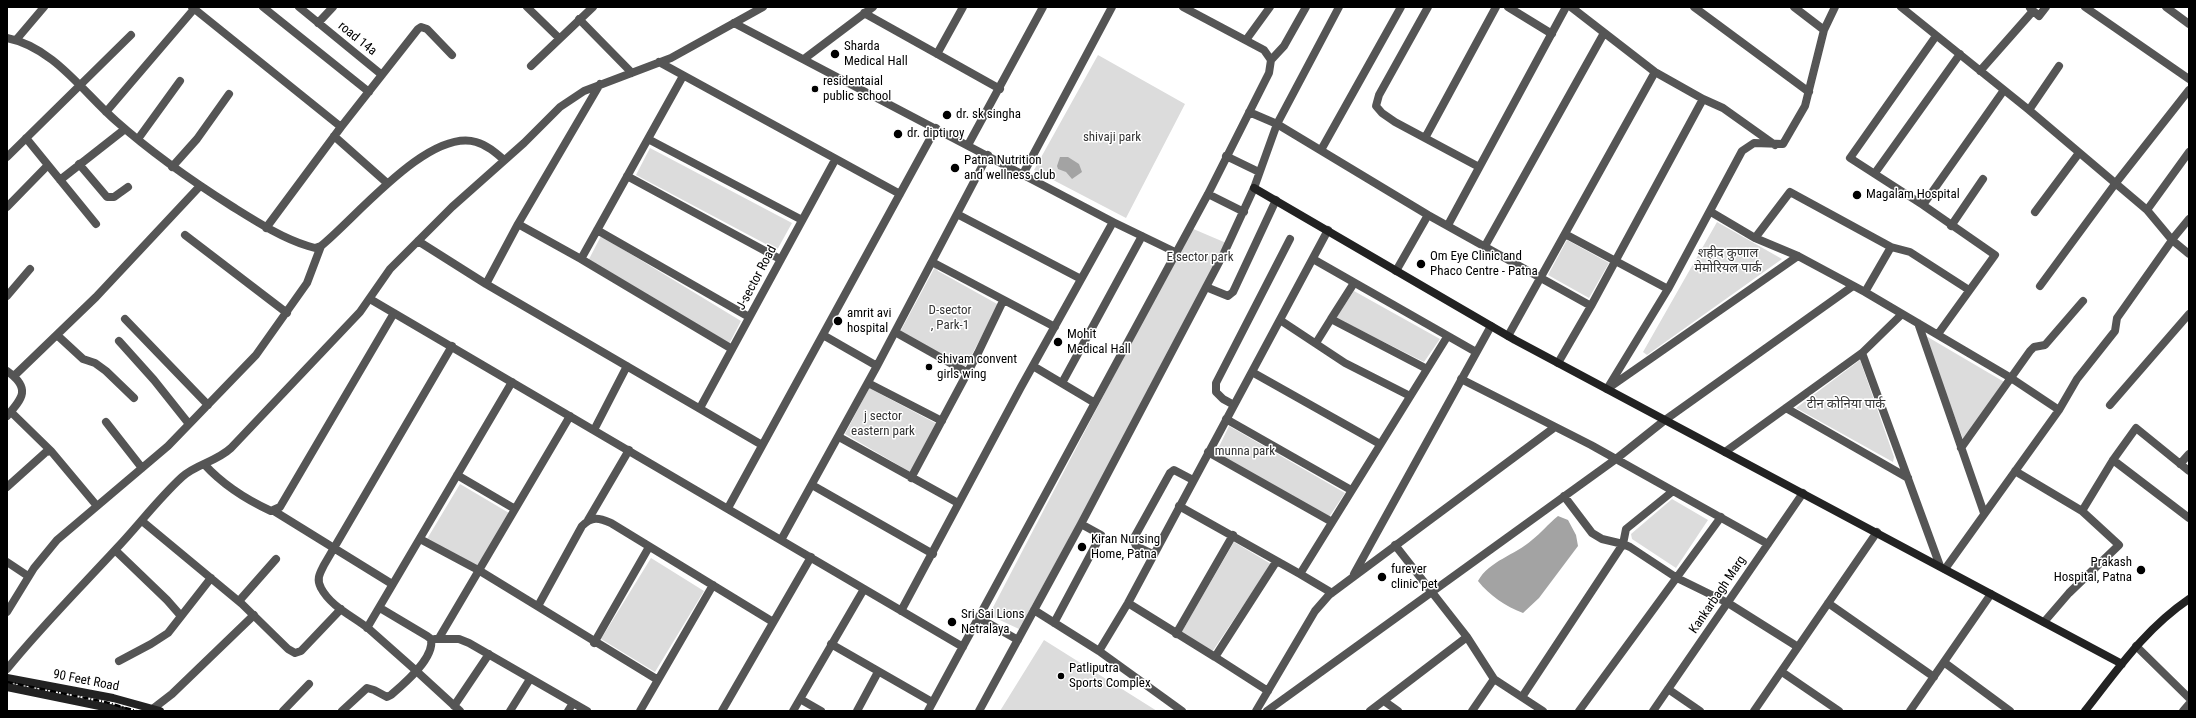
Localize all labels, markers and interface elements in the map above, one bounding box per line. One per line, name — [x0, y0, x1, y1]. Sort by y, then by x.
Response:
street label: road 14a — [335, 19, 379, 59]
place label: Sharda Medical Hall — [844, 39, 908, 70]
marker: Sharda Medical Hall — [829, 48, 841, 60]
place label: residentaial public school — [823, 74, 891, 105]
marker: residentaial public school — [810, 84, 820, 94]
place label: dr. sk singha — [956, 107, 1021, 123]
marker: dr. sk singha — [941, 109, 953, 121]
place label: dr. dipti roy — [907, 126, 964, 142]
marker: dr. dipti roy — [892, 128, 904, 140]
park label: shivaji park — [1083, 130, 1141, 146]
place label: Patna Nutrition and wellness club — [964, 153, 1055, 184]
marker: Patna Nutrition and wellness club — [949, 162, 961, 174]
place label: Magalam Hospital — [1866, 187, 1960, 203]
marker: Magalam Hospital — [1851, 189, 1863, 201]
street label: J-sector Road — [733, 243, 781, 313]
park label: शहीद कुणाल मेमोरियल पार्क — [1694, 246, 1762, 277]
place label: Om Eye Clinic and Phaco Centre - Patna — [1430, 249, 1538, 280]
park label: E sector park — [1166, 250, 1234, 266]
marker: Om Eye Clinic and Phaco Centre - Patna — [1415, 258, 1427, 270]
park label: D-sector , Park-1 — [929, 303, 971, 334]
place label: amrit avi hospital — [847, 306, 891, 337]
marker: amrit avi hospital — [832, 315, 844, 327]
place label: Mohit Medical Hall — [1067, 327, 1131, 358]
marker: Mohit Medical Hall — [1052, 336, 1064, 348]
place label: shivam convent girls wing — [937, 352, 1017, 383]
marker: shivam convent girls wing — [924, 362, 934, 372]
park label: टीन कोनिया पार्क — [1807, 397, 1885, 413]
park label: j sector eastern park — [851, 409, 915, 440]
park label: munna park — [1215, 444, 1275, 460]
place label: Kiran Nursing Home, Patna — [1091, 532, 1160, 563]
marker: Kiran Nursing Home, Patna — [1076, 541, 1088, 553]
street label: Kankarbagh Marg — [1686, 553, 1750, 637]
place label: Prakash Hospital, Patna — [2054, 555, 2132, 586]
place label: furever clinic pet — [1391, 562, 1438, 593]
marker: Prakash Hospital, Patna — [2135, 564, 2147, 576]
marker: furever clinic pet — [1376, 571, 1388, 583]
place label: Sri Sai Lions Netralaya — [961, 607, 1025, 638]
marker: Sri Sai Lions Netralaya — [946, 616, 958, 628]
place label: Patliputra Sports Complex — [1069, 661, 1151, 692]
street label: 90 Feet Road — [52, 667, 120, 695]
marker: Patliputra Sports Complex — [1056, 671, 1066, 681]

